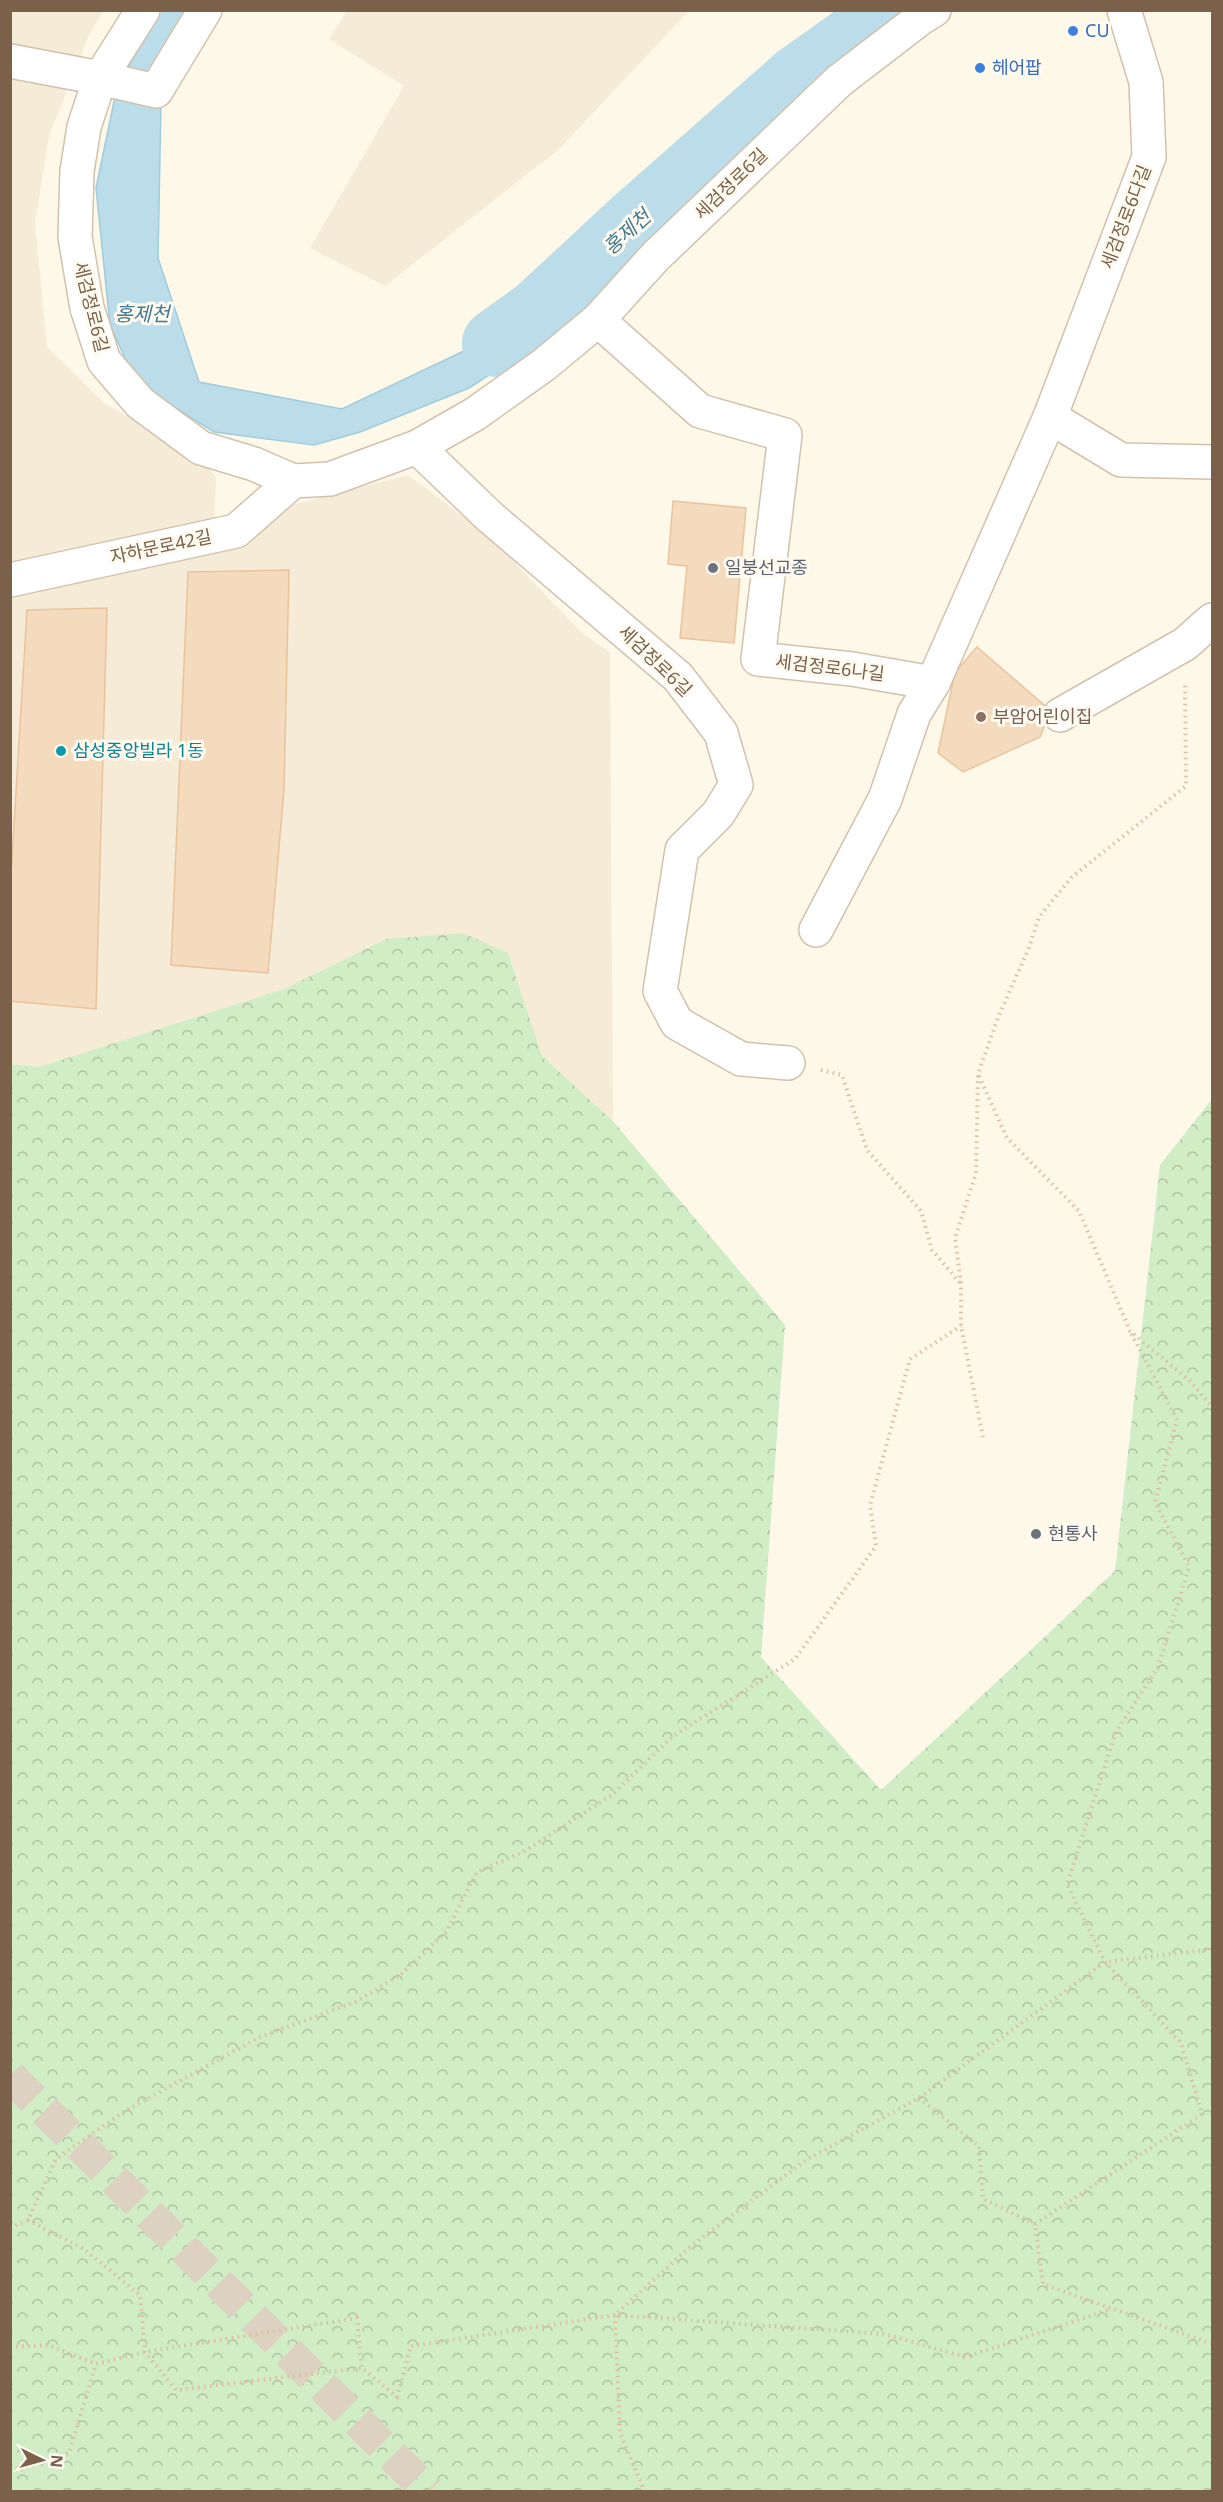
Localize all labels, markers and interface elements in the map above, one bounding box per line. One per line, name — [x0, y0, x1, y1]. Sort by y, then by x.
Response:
place label: CU — [1085, 18, 1110, 42]
marker: CU — [1066, 24, 1080, 38]
place label: 헤어팝 — [992, 55, 1042, 79]
marker: 헤어팝 — [973, 61, 987, 75]
street label: 세검정로6길 — [688, 142, 772, 224]
street label: 세검정로6다길 — [1094, 161, 1156, 272]
water label: 홍제천 — [597, 201, 658, 260]
street label: 세검정로6길 — [69, 259, 115, 355]
water label: 홍제천 — [114, 300, 172, 327]
street label: 자하문로42길 — [108, 524, 214, 569]
place label: 일붕선교종 — [725, 555, 808, 579]
marker: 일붕선교종 — [706, 561, 720, 575]
street label: 세검정로6길 — [614, 619, 698, 701]
street label: 세검정로6나길 — [774, 648, 886, 686]
place label: 부암어린이집 — [993, 704, 1092, 728]
marker: 부암어린이집 — [974, 710, 988, 724]
place label: 삼성중앙빌라 1동 — [73, 738, 204, 762]
marker: 삼성중앙빌라 1동 — [54, 744, 68, 758]
place label: 현통사 — [1048, 1521, 1098, 1545]
marker: 현통사 — [1029, 1527, 1043, 1541]
north arrow — [12, 2430, 72, 2490]
text: N — [45, 2454, 68, 2469]

